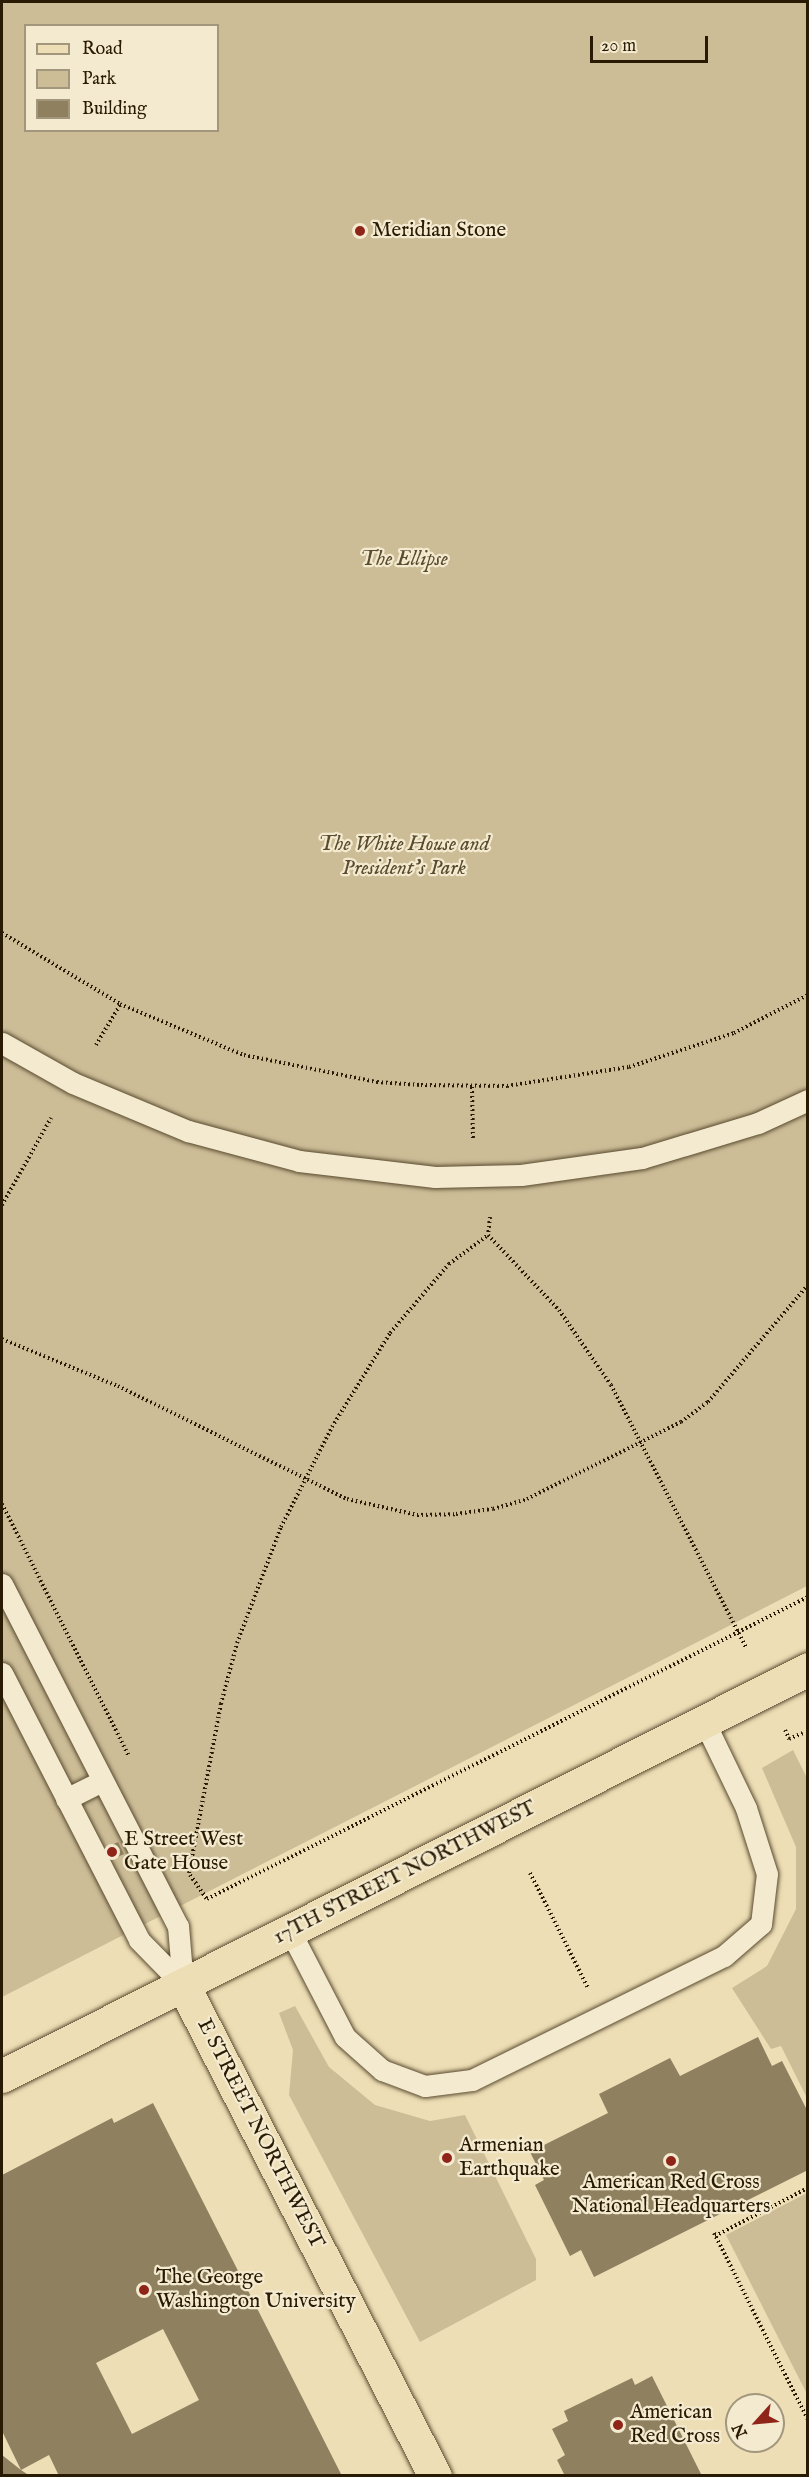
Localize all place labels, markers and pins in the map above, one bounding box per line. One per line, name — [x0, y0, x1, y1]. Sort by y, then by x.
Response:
place label: Meridian Stone — [372, 218, 506, 244]
marker: Meridian Stone — [353, 224, 367, 238]
place label: E Street West Gate House — [124, 1827, 243, 1877]
marker: E Street West Gate House — [105, 1845, 119, 1859]
place label: Armenian Earthquake — [459, 2133, 560, 2183]
marker: Armenian Earthquake — [440, 2151, 454, 2165]
marker: American Red Cross National Headquarters — [664, 2154, 678, 2168]
place label: American Red Cross National Headquarters — [572, 2170, 770, 2220]
place label: The George Washington University — [156, 2265, 356, 2315]
marker: The George Washington University — [137, 2283, 151, 2297]
place label: American Red Cross — [630, 2400, 720, 2450]
marker: American Red Cross — [611, 2418, 625, 2432]

